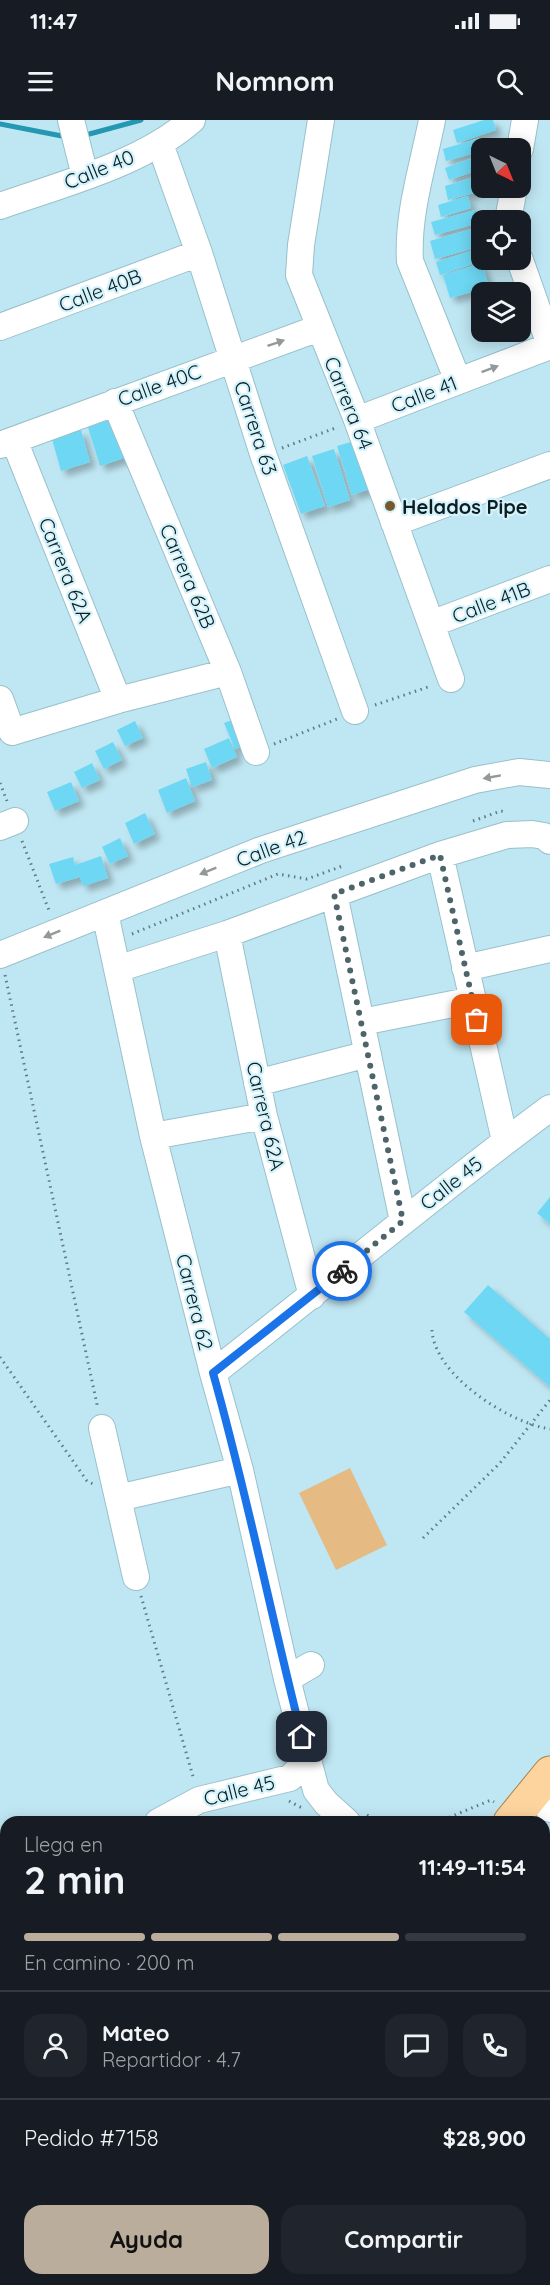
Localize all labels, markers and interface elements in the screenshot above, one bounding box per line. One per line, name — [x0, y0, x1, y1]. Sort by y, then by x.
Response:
text: 11:47 — [30, 7, 77, 35]
text: Nomnom — [215, 64, 335, 98]
icon: menu — [24, 65, 57, 98]
icon: search — [493, 65, 526, 98]
north arrow — [471, 138, 531, 198]
map controls — [471, 138, 531, 342]
street label: Calle 40 — [60, 144, 138, 194]
button: locate — [471, 210, 531, 270]
street label: Calle 40B — [55, 263, 145, 317]
button: layers — [471, 282, 531, 342]
one-way arrow — [267, 338, 285, 348]
street label: Carrera 64 — [319, 353, 379, 453]
street label: Calle 40C — [114, 358, 204, 412]
one-way arrow — [481, 364, 499, 373]
street label: Calle 41 — [387, 370, 461, 418]
street label: Carrera 63 — [229, 378, 283, 478]
place label: Helados Pipe — [402, 494, 528, 519]
marker: Helados Pipe — [383, 499, 397, 513]
street label: Carrera 62A — [34, 514, 98, 626]
street label: Carrera 62B — [155, 520, 221, 632]
street label: Calle 41B — [448, 576, 534, 628]
one-way arrow — [482, 773, 501, 782]
street label: Calle 42 — [233, 824, 309, 872]
one-way arrow — [198, 866, 216, 876]
one-way arrow — [43, 929, 61, 939]
pin — [451, 994, 502, 1045]
icon: bag — [460, 1003, 493, 1036]
street label: Carrera 62A — [241, 1059, 291, 1173]
street label: Calle 45 — [415, 1151, 487, 1215]
courier — [312, 1241, 372, 1301]
street label: Carrera 62 — [171, 1251, 219, 1353]
icon: bike — [326, 1255, 359, 1288]
pin — [276, 1711, 327, 1762]
icon: home — [285, 1720, 318, 1753]
street label: Calle 45 — [201, 1769, 277, 1811]
text: Llega en — [24, 1832, 103, 1857]
text: 11:49–11:54 — [419, 1853, 526, 1881]
text: 2 min — [24, 1855, 126, 1904]
text: En camino · 200 m — [24, 1950, 194, 1975]
button: person — [24, 2014, 87, 2077]
button: chat — [385, 2014, 448, 2077]
button: phone — [463, 2014, 526, 2077]
text: Mateo — [102, 2019, 169, 2047]
text: Repartidor · 4.7 — [102, 2047, 241, 2072]
text: Pedido #7158 — [24, 2124, 159, 2152]
text: $28,900 — [443, 2124, 526, 2152]
button: Ayuda — [24, 2205, 269, 2274]
button: Compartir — [281, 2205, 526, 2274]

